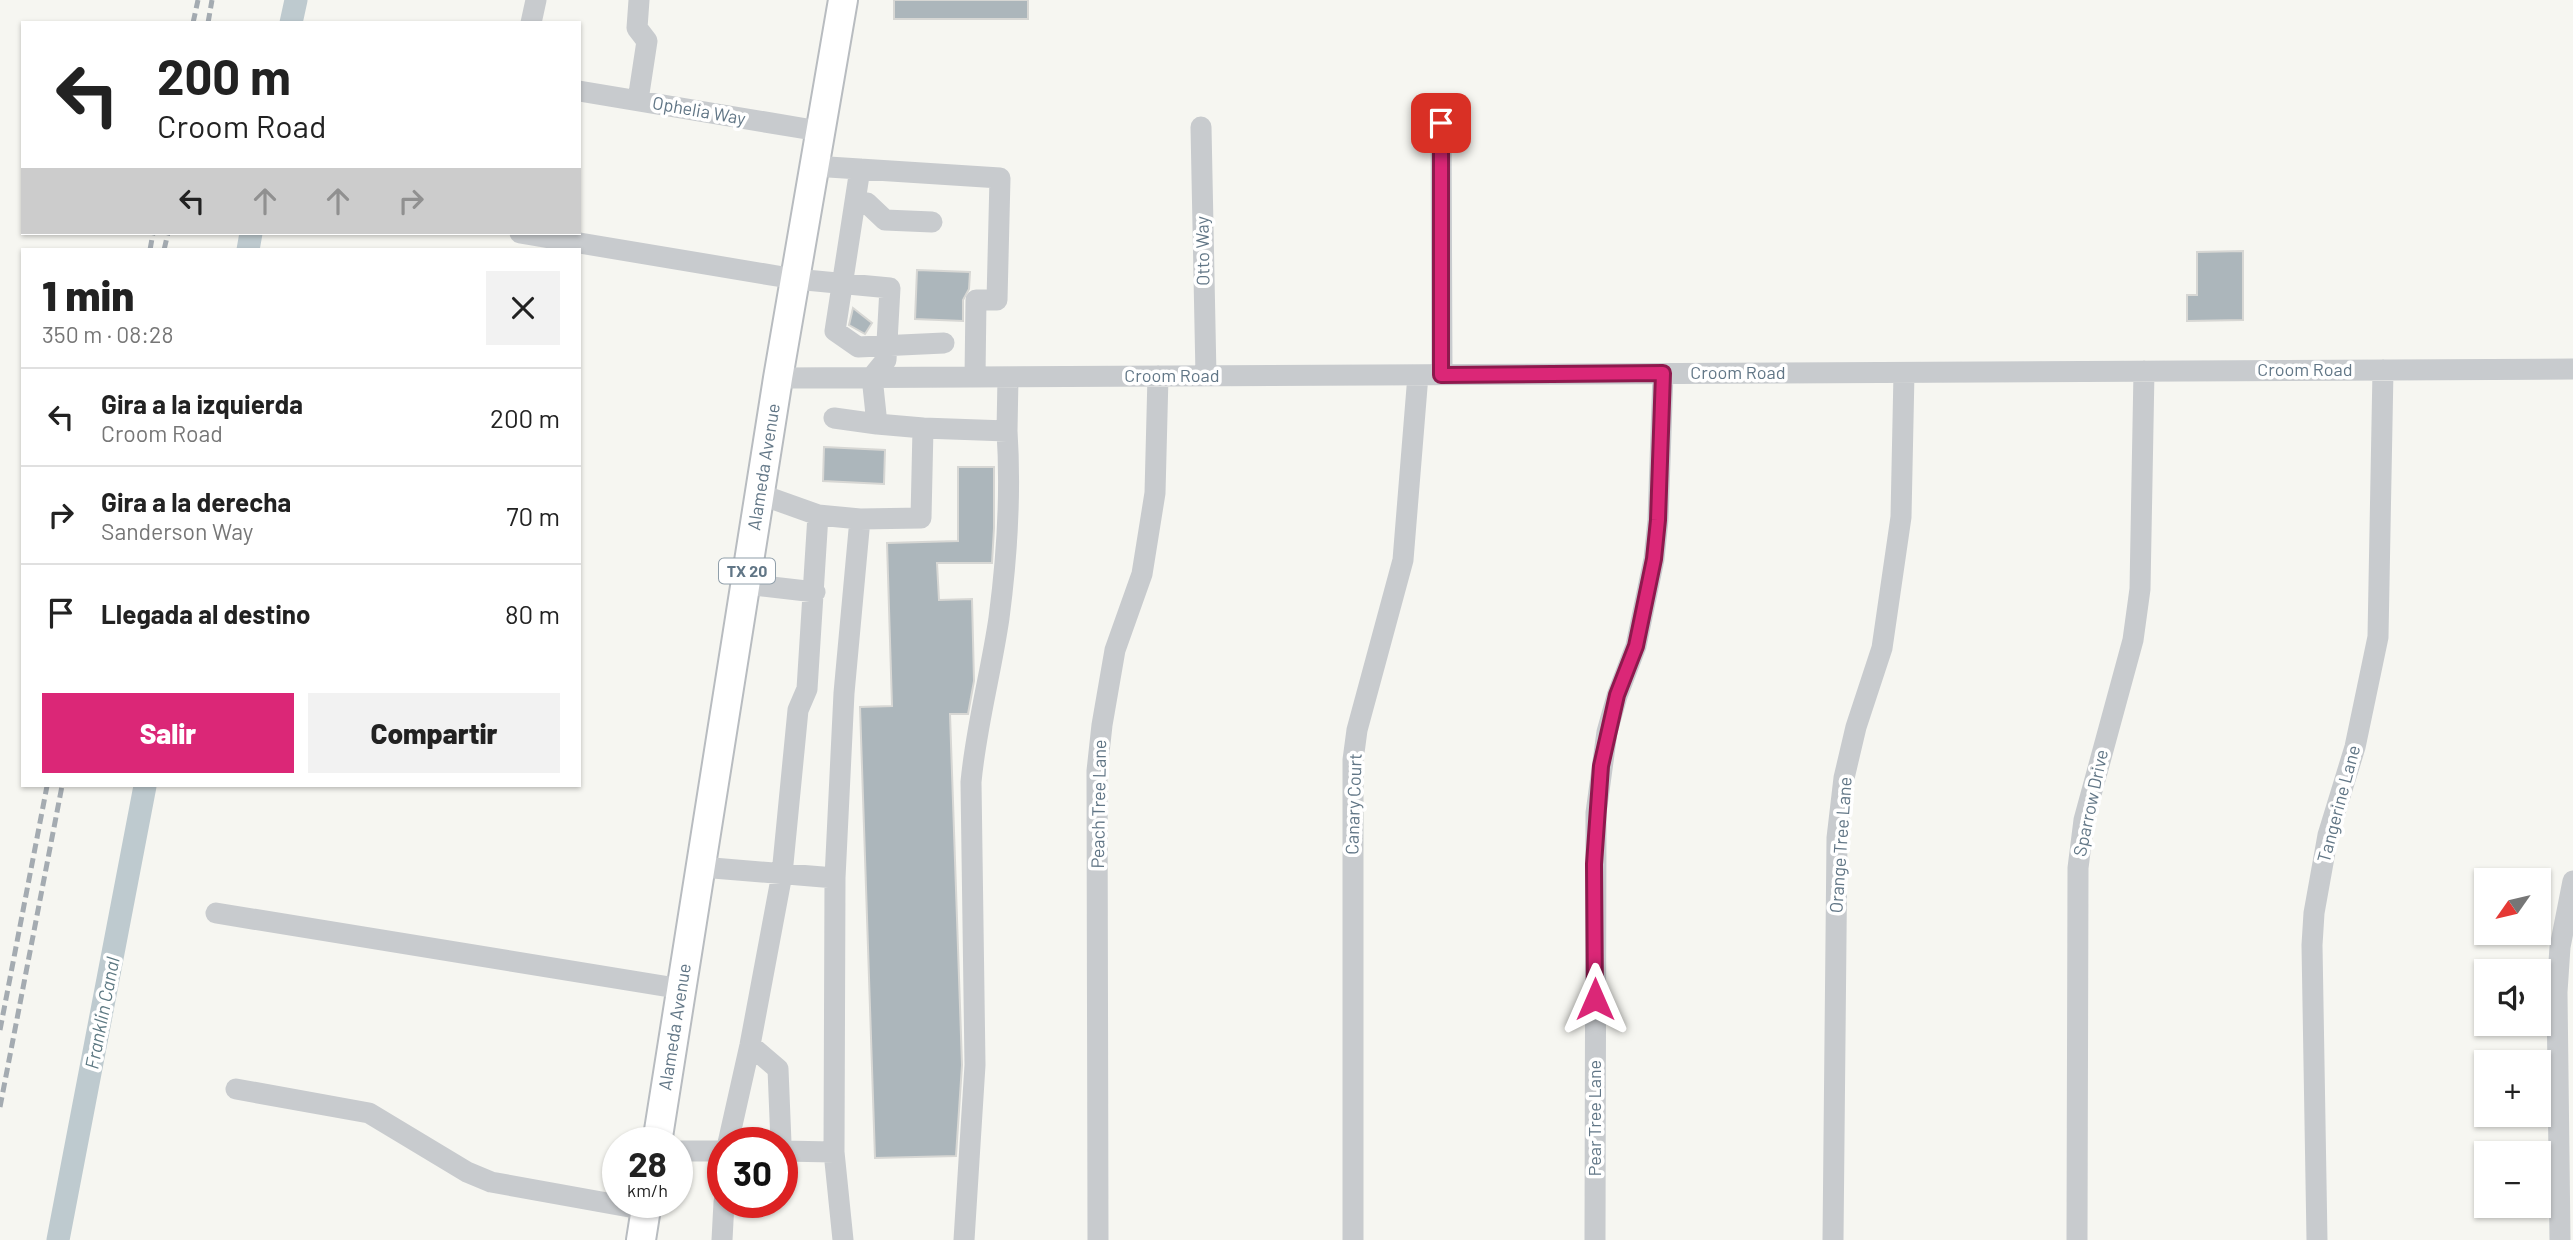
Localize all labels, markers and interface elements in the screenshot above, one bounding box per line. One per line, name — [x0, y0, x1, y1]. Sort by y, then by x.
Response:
text: 200 m — [157, 46, 291, 105]
icon: left — [42, 49, 133, 140]
street label: Ophelia Way — [651, 91, 747, 129]
pin — [1411, 93, 1471, 153]
icon: arrive — [1422, 104, 1460, 142]
text: Croom Road — [157, 106, 326, 144]
icon: left — [173, 182, 211, 220]
icon: ahead — [246, 182, 284, 220]
icon: ahead — [319, 182, 357, 220]
icon: right — [392, 182, 430, 220]
street label: Otto Way — [1190, 216, 1214, 286]
text: 1 min — [42, 269, 134, 319]
button: close — [486, 271, 560, 345]
text: 350 m · 08:28 — [42, 320, 173, 348]
street label: Croom Road — [2257, 358, 2353, 380]
street label: Croom Road — [1690, 361, 1786, 383]
street label: Croom Road — [1124, 364, 1220, 386]
text: Gira a la izquierda — [101, 388, 303, 419]
icon: left — [42, 398, 80, 436]
text: 200 m — [490, 402, 560, 433]
street label: Alameda Avenue — [742, 402, 784, 532]
text: Croom Road — [101, 419, 223, 447]
text: Gira a la derecha — [101, 486, 291, 517]
icon: right — [42, 496, 80, 534]
text: 70 m — [506, 500, 560, 531]
text: Sanderson Way — [101, 517, 253, 545]
road number: TX 20 — [719, 558, 775, 584]
icon: arrive — [42, 594, 80, 632]
text: Llegada al destino — [101, 598, 310, 629]
text: 80 m — [505, 598, 560, 629]
button: Salir — [42, 693, 294, 773]
button: Compartir — [308, 693, 560, 773]
street label: Peach Tree Lane — [1086, 739, 1110, 869]
street label: Tangerine Lane — [2312, 743, 2364, 865]
street label: Sparrow Drive — [2068, 747, 2112, 858]
street label: Canary Court — [1340, 753, 1366, 855]
street label: Orange Tree Lane — [1824, 776, 1856, 914]
north arrow — [2474, 868, 2552, 945]
map controls — [2474, 868, 2551, 1218]
water label: Franklin Canal — [79, 954, 124, 1071]
button: sound — [2474, 959, 2551, 1036]
street label: Alameda Avenue — [653, 962, 695, 1092]
position arrow — [1558, 962, 1632, 1036]
button: + — [2474, 1050, 2551, 1127]
street label: Pear Tree Lane — [1583, 1060, 1605, 1176]
speed limit sign: 30 — [707, 1127, 798, 1218]
button: − — [2474, 1141, 2551, 1218]
text: 28 — [628, 1142, 667, 1184]
text: km/h — [627, 1179, 668, 1201]

